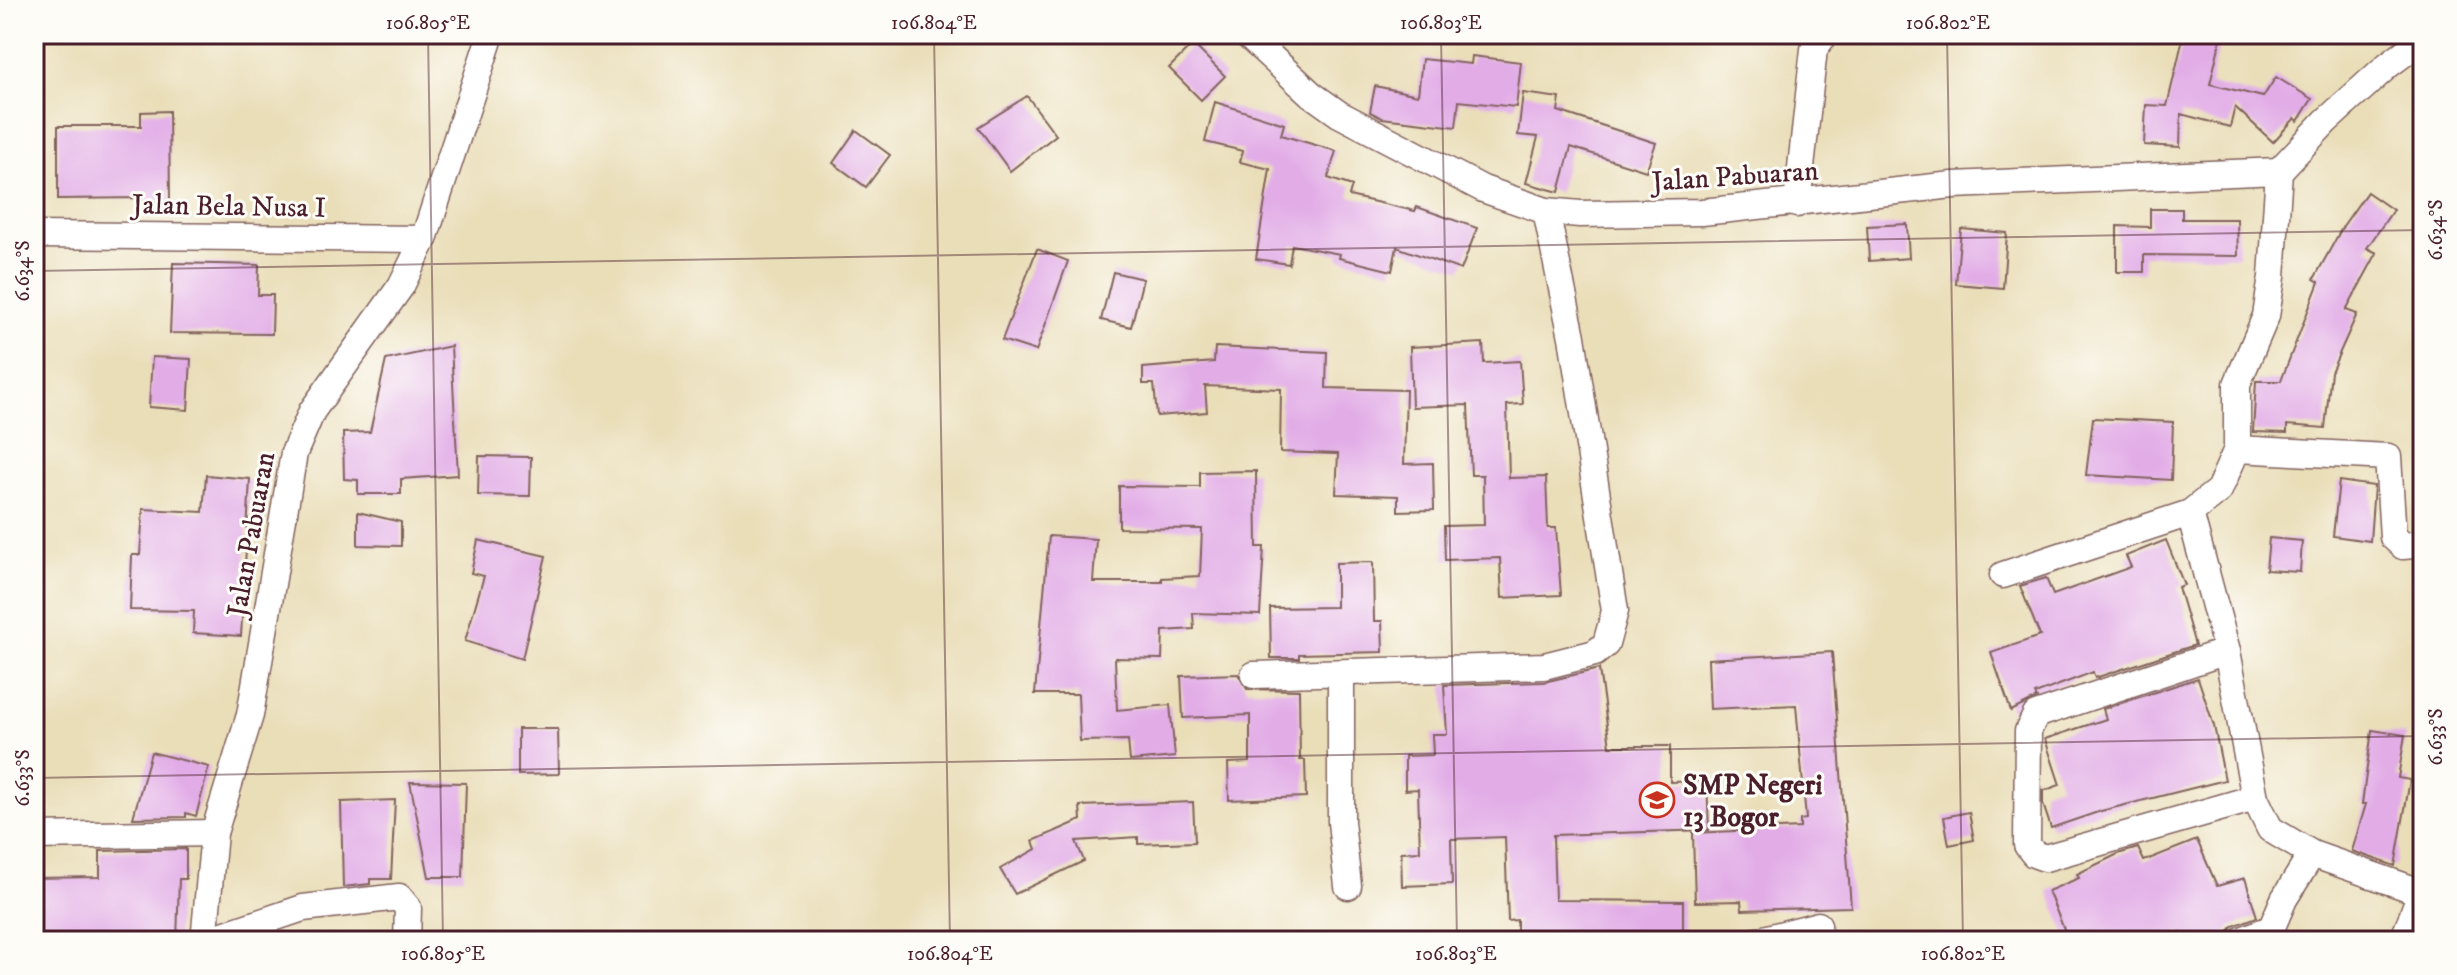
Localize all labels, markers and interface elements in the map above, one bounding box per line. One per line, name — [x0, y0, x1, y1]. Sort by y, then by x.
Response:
text: 106.805°E — [386, 11, 470, 36]
text: 106.804°E — [891, 11, 977, 36]
text: 106.803°E — [1400, 11, 1482, 36]
text: 106.802°E — [1906, 11, 1990, 36]
street label: Jalan Pabuaran — [1648, 153, 1820, 200]
street label: Jalan Bela Nusa I — [129, 187, 326, 226]
text: 6.634°S — [2424, 199, 2449, 261]
text: 6.634°S — [11, 240, 36, 302]
street label: Jalan Pabuaran — [219, 449, 283, 623]
text: 6.633°S — [2424, 708, 2449, 766]
text: 6.633°S — [11, 749, 36, 807]
place label: SMP Negeri 13 Bogor — [1683, 768, 1822, 835]
school or university icon: SMP Negeri 13 Bogor — [1638, 781, 1676, 819]
text: 106.805°E — [401, 942, 485, 967]
text: 106.804°E — [907, 942, 993, 967]
text: 106.803°E — [1415, 942, 1497, 967]
text: 106.802°E — [1921, 942, 2005, 967]

